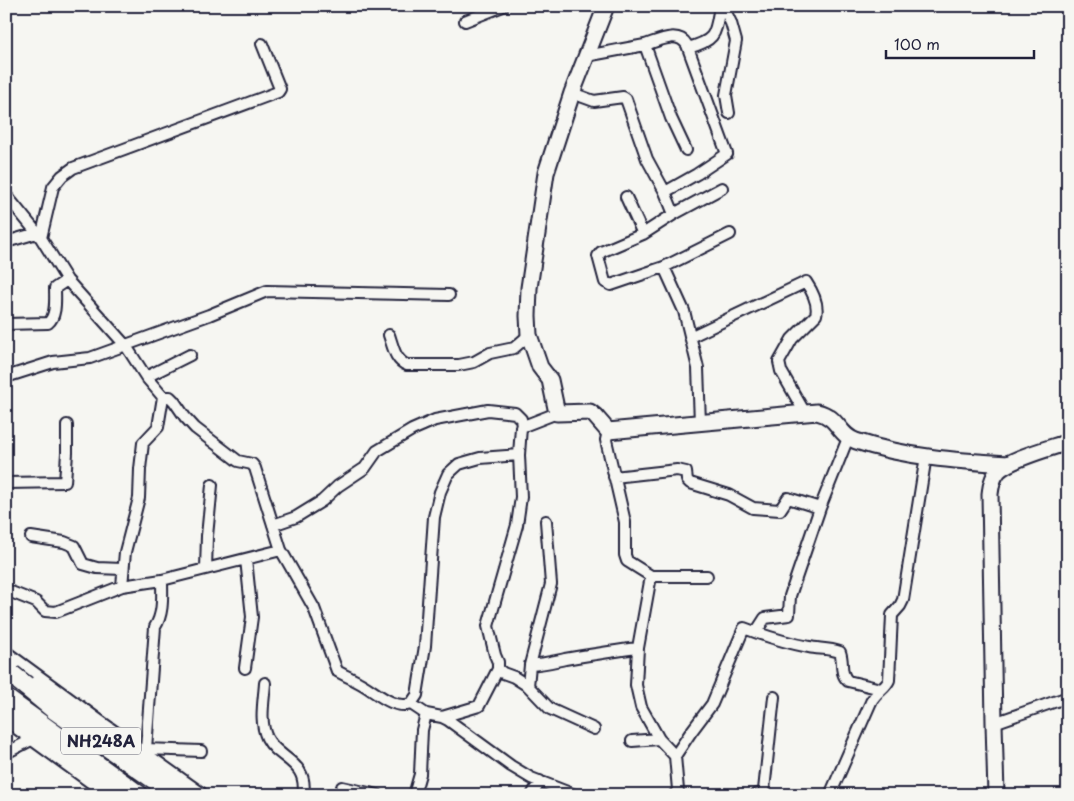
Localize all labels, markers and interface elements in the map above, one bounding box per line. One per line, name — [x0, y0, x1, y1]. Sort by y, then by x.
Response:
scale bar — [886, 28, 1034, 60]
text: 100 m — [894, 32, 940, 55]
road number: NH248A — [61, 728, 141, 754]

